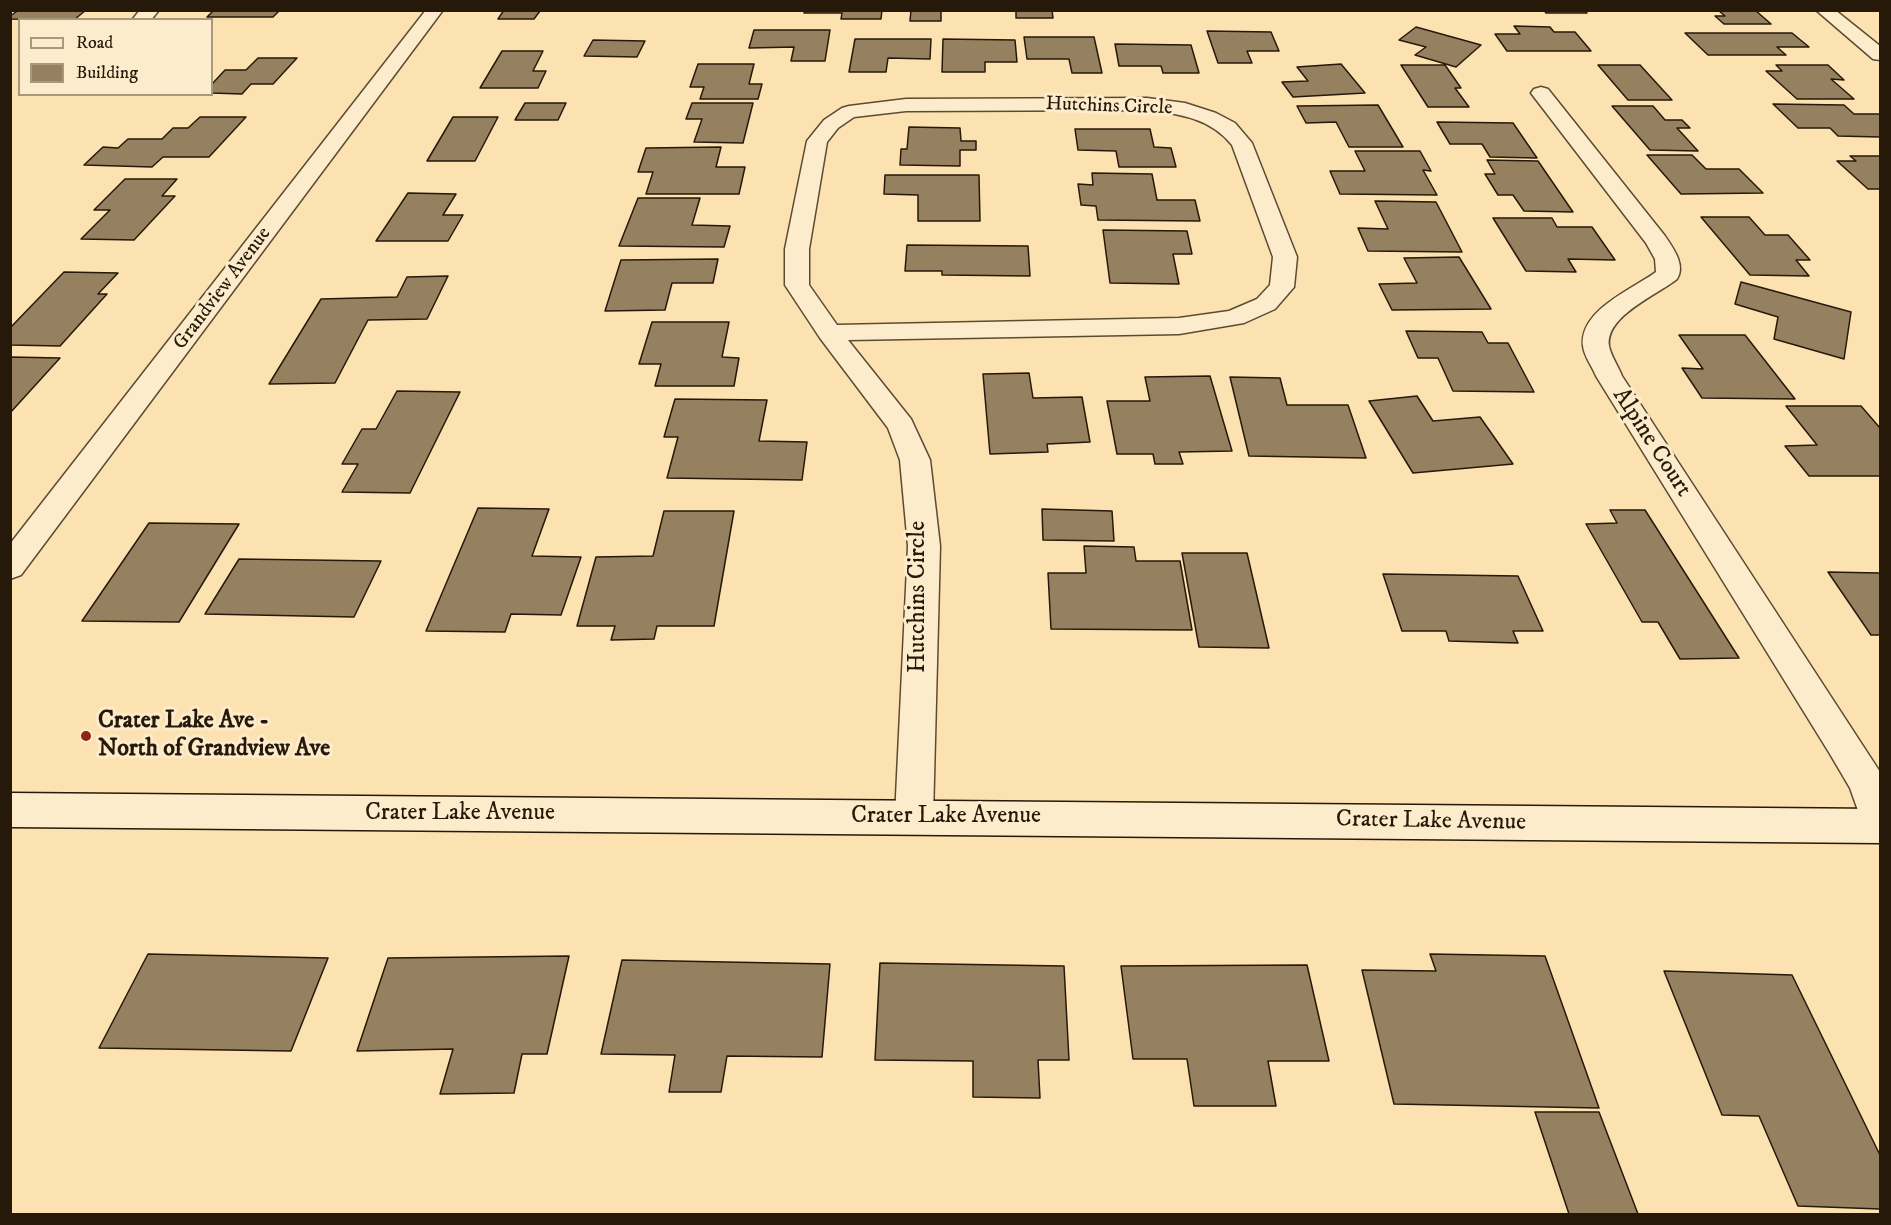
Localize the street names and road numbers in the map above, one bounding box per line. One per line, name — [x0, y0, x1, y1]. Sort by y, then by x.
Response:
street label: Hutchins Circle — [1045, 93, 1173, 121]
street label: Grandview Avenue — [169, 223, 277, 355]
street label: Alpine Court — [1605, 383, 1697, 503]
street label: Hutchins Circle — [905, 521, 933, 673]
street label: Crater Lake Avenue — [365, 800, 555, 828]
street label: Crater Lake Avenue — [851, 803, 1041, 831]
street label: Crater Lake Avenue — [1336, 806, 1526, 838]

